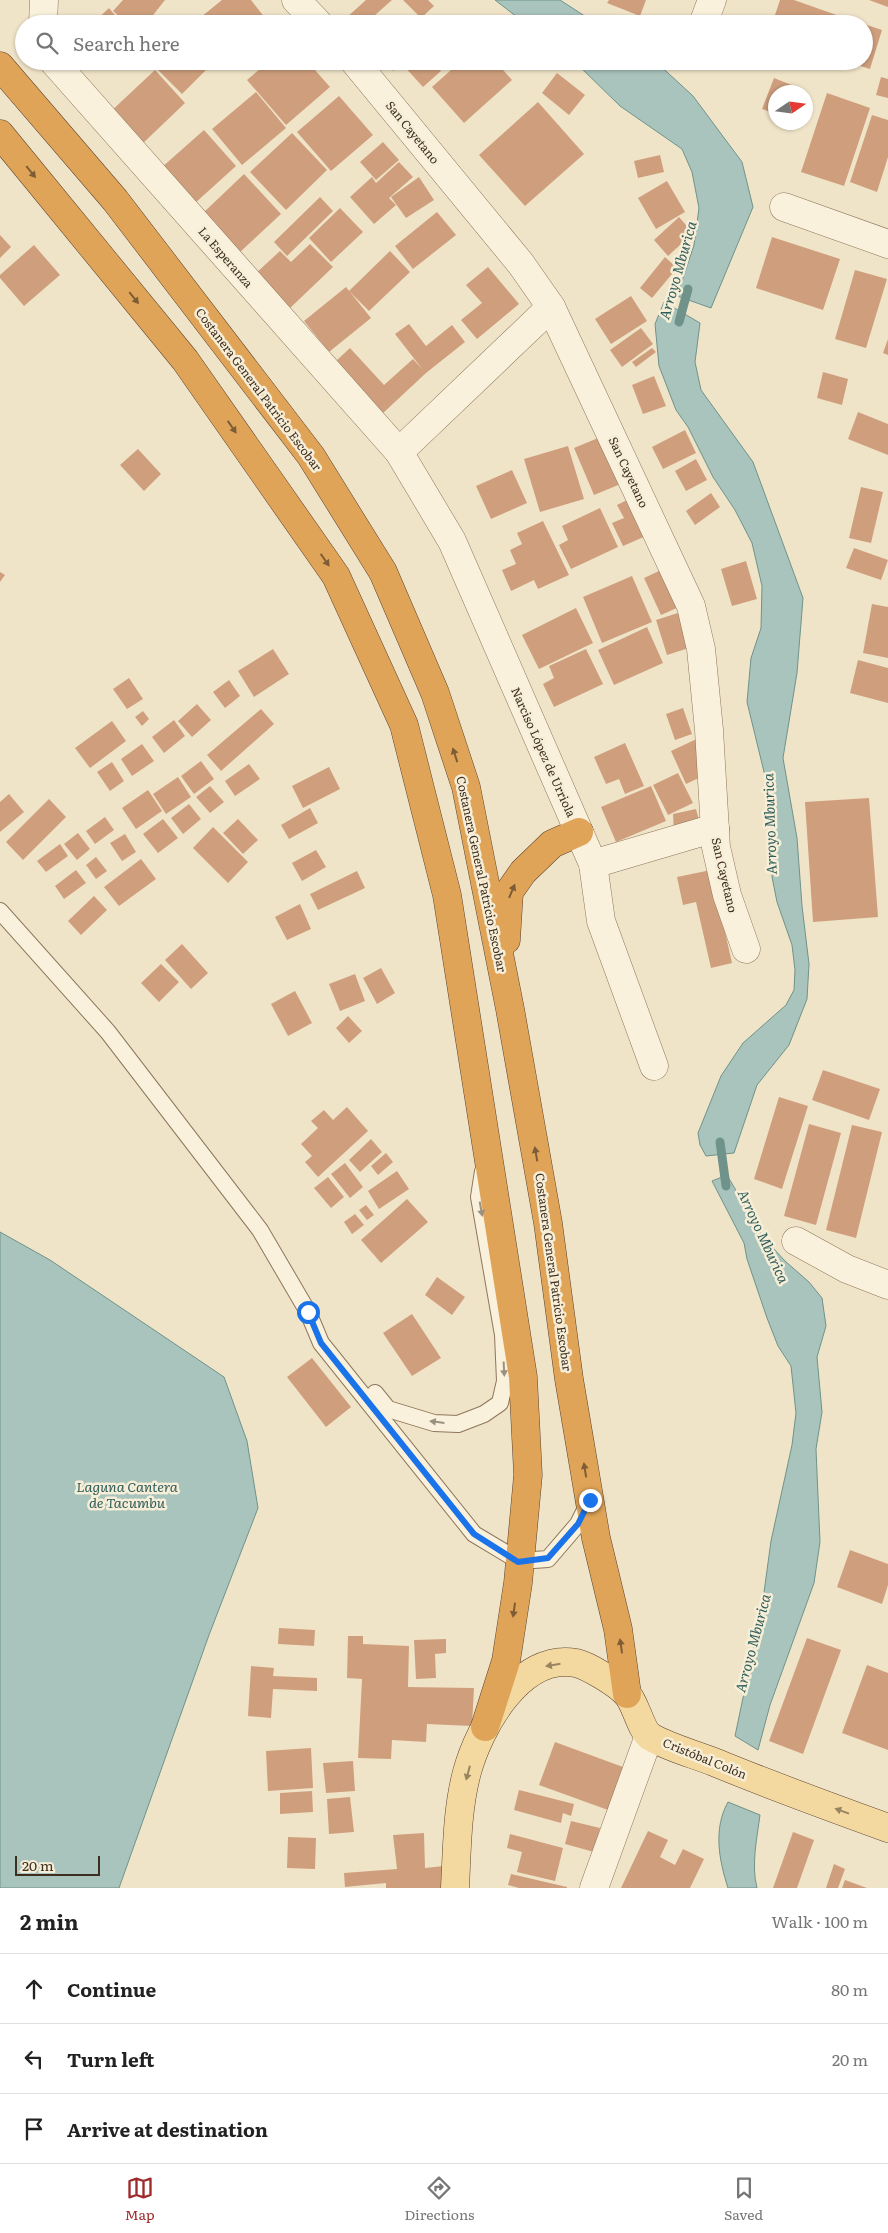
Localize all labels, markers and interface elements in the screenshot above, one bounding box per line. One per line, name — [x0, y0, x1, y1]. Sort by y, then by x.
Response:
search box — [15, 15, 873, 70]
icon: search — [33, 29, 61, 57]
text: Search here — [73, 29, 180, 57]
north arrow — [768, 85, 813, 130]
street label: San Cayetano — [382, 97, 444, 167]
one-way arrow — [25, 165, 36, 178]
water label: Arroyo Mburica — [653, 218, 701, 322]
street label: La Esperanza — [194, 223, 258, 292]
one-way arrow — [128, 291, 139, 304]
street label: Costanera General Patricio Escobar — [192, 304, 327, 474]
one-way arrow — [227, 420, 237, 434]
street label: San Cayetano — [605, 434, 653, 510]
one-way arrow — [320, 553, 330, 567]
street label: Narciso López de Urriola — [507, 684, 581, 820]
one-way arrow — [451, 747, 458, 762]
water label: Arroyo Mburica — [757, 773, 781, 875]
street label: Costanera General Patricio Escobar — [452, 774, 512, 974]
street label: San Cayetano — [708, 836, 742, 914]
one-way arrow — [508, 884, 516, 899]
one-way arrow — [532, 1145, 540, 1161]
street label: Costanera General Patricio Escobar — [531, 1172, 577, 1372]
water label: Arroyo Mburica — [734, 1186, 794, 1286]
one-way arrow — [478, 1201, 486, 1217]
route start — [297, 1301, 320, 1324]
one-way arrow — [501, 1362, 509, 1378]
one-way arrow — [429, 1418, 445, 1426]
one-way arrow — [580, 1462, 588, 1478]
water label: Laguna Cantera de Tacumbu — [76, 1476, 178, 1512]
route end — [579, 1489, 602, 1512]
water label: Arroyo Mburica — [729, 1591, 775, 1695]
one-way arrow — [509, 1602, 517, 1618]
one-way arrow — [616, 1638, 624, 1654]
one-way arrow — [544, 1662, 560, 1670]
street label: Cristóbal Colón — [660, 1733, 750, 1783]
one-way arrow — [464, 1765, 472, 1780]
one-way arrow — [834, 1807, 849, 1815]
scale bar — [15, 1853, 100, 1876]
text: 20 m — [22, 1855, 54, 1875]
text: 2 min — [20, 1905, 79, 1936]
text: Walk · 100 m — [772, 1909, 868, 1933]
icon: ahead — [20, 1975, 48, 2003]
text: Continue — [67, 1975, 156, 2003]
text: 80 m — [831, 1977, 868, 2001]
icon: left — [20, 2045, 48, 2073]
text: Turn left — [67, 2045, 154, 2073]
text: 20 m — [832, 2047, 868, 2071]
icon: arrive — [20, 2115, 48, 2143]
text: Arrive at destination — [67, 2115, 268, 2143]
tab: Map — [125, 2174, 155, 2224]
tab: Directions — [404, 2174, 474, 2224]
tab: Saved — [724, 2174, 763, 2224]

